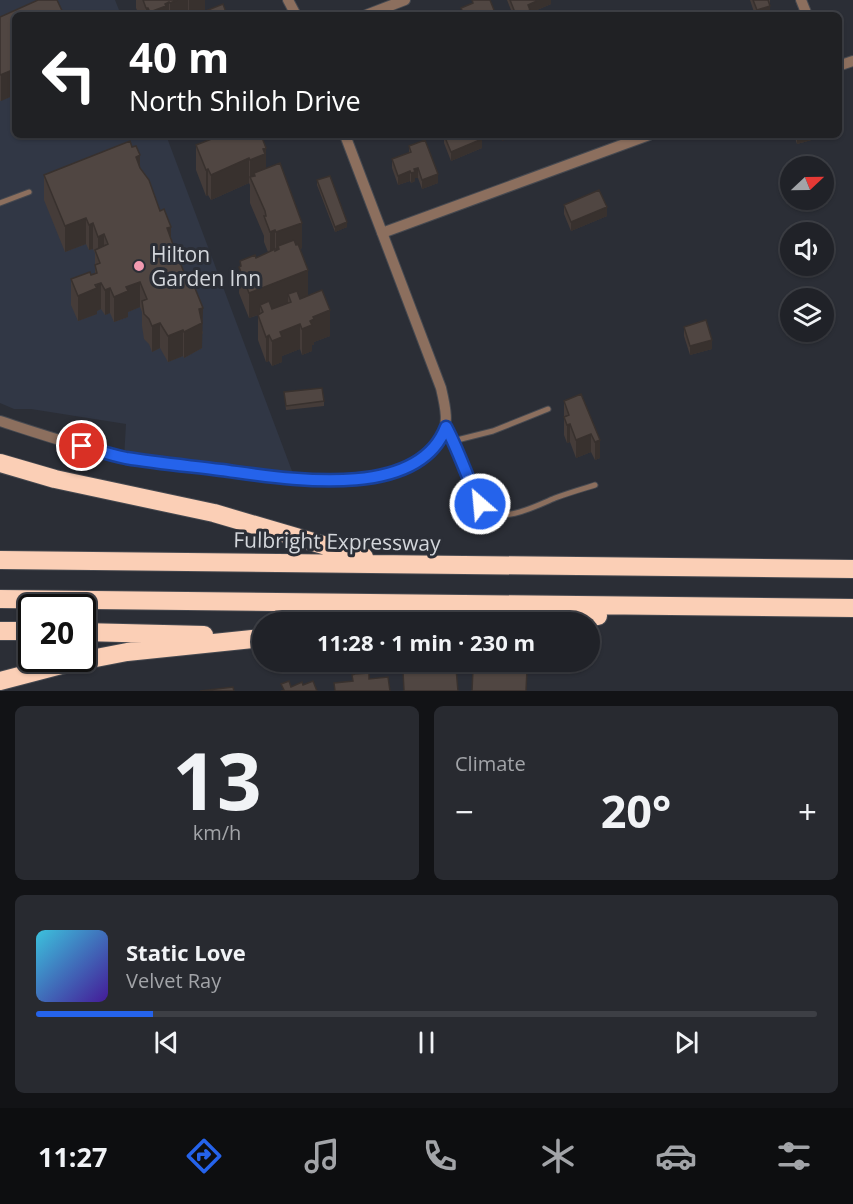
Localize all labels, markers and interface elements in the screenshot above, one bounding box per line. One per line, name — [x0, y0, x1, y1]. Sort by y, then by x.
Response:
text: 40 m — [129, 28, 229, 85]
icon: left — [30, 36, 108, 114]
text: North Shiloh Drive — [129, 82, 361, 119]
north arrow — [780, 156, 834, 210]
map controls — [780, 156, 834, 342]
button: sound — [780, 222, 834, 276]
place label: Hilton Garden Inn — [151, 240, 261, 292]
marker: Hilton Garden Inn — [132, 259, 146, 273]
button: layers — [780, 288, 834, 342]
pin — [56, 420, 107, 471]
icon: arrive — [65, 429, 98, 462]
position arrow — [448, 472, 512, 536]
street label: Fulbright Expressway — [233, 525, 441, 557]
speed limit sign: 20 — [18, 594, 96, 672]
text: 11:28 · 1 min · 230 m — [317, 627, 535, 657]
text: 13 — [172, 727, 262, 833]
text: Climate — [455, 750, 526, 777]
text: 20° — [601, 780, 671, 841]
text: − — [455, 789, 474, 834]
text: + — [798, 789, 817, 834]
text: km/h — [193, 819, 241, 846]
text: Static Love — [126, 937, 246, 967]
text: Velvet Ray — [126, 967, 221, 994]
icon: previous — [150, 1026, 183, 1059]
icon: pause — [410, 1026, 443, 1059]
icon: next — [670, 1026, 703, 1059]
icon: directions — [183, 1135, 225, 1177]
icon: music — [301, 1135, 343, 1177]
icon: phone — [419, 1135, 461, 1177]
icon: climate — [537, 1135, 579, 1177]
icon: car — [655, 1135, 697, 1177]
icon: filters — [773, 1135, 815, 1177]
text: 11:27 — [38, 1138, 107, 1175]

